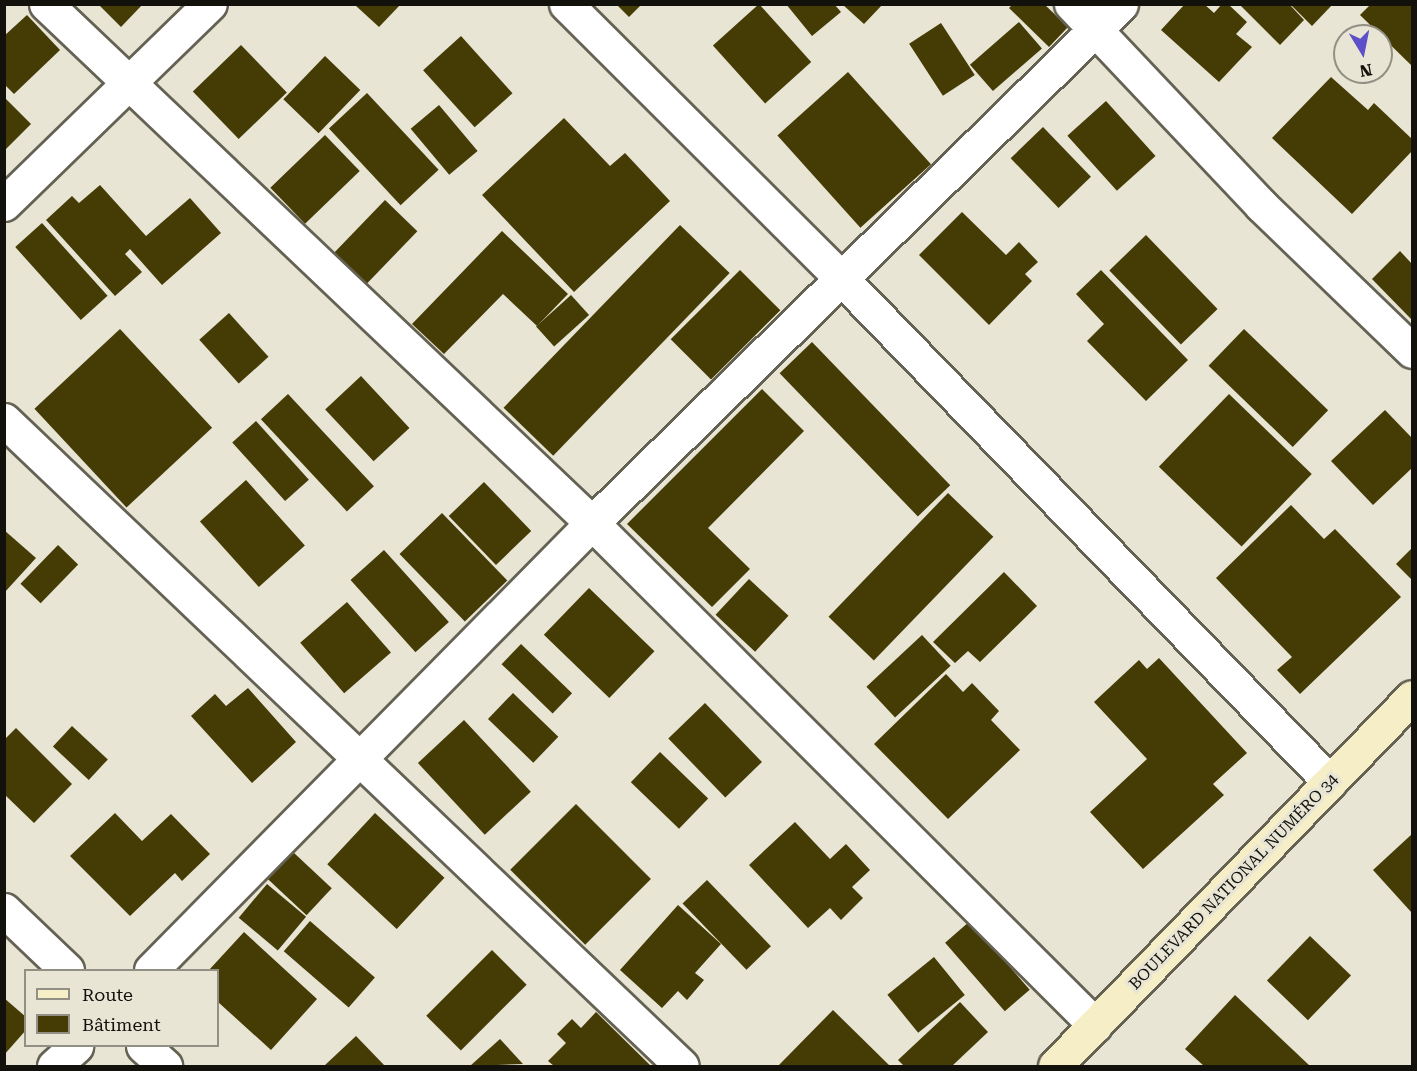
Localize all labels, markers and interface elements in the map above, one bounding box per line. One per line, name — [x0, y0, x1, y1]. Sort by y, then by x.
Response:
north arrow — [1333, 24, 1393, 84]
text: N — [1358, 60, 1374, 81]
street label: BOULEVARD NATIONAL NUMÉRO 34 — [1125, 770, 1343, 994]
legend — [24, 969, 219, 1047]
text: Route — [82, 984, 133, 1005]
text: Bâtiment — [82, 1014, 161, 1035]

